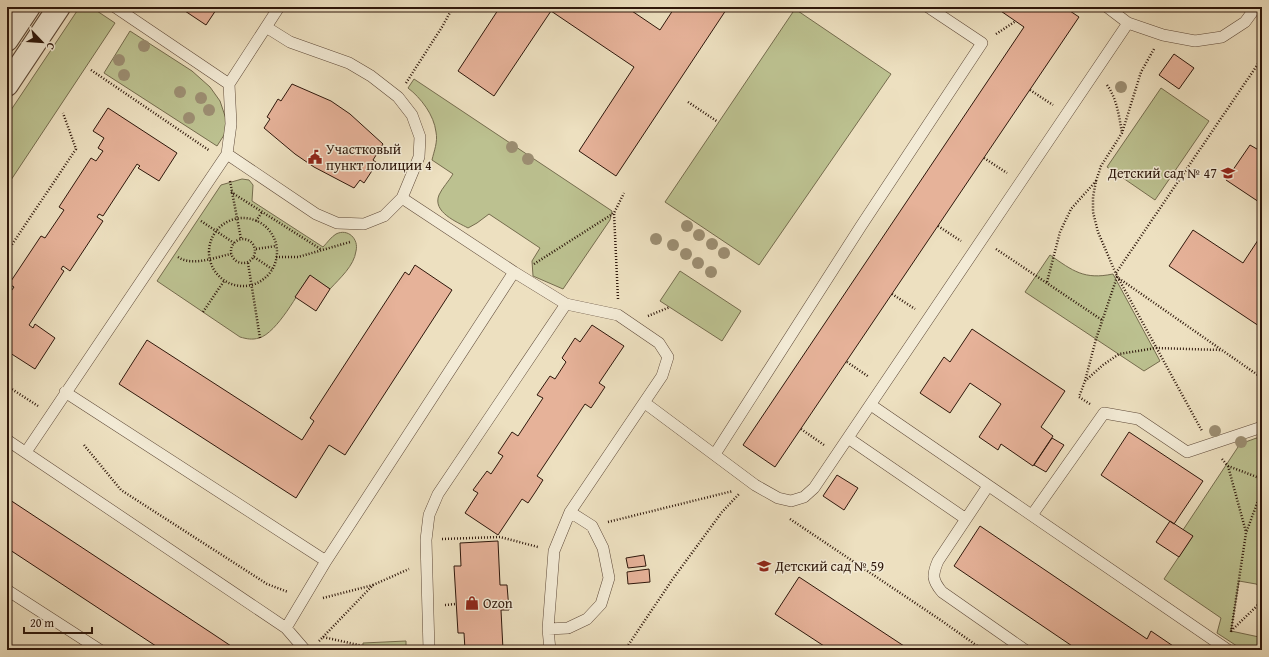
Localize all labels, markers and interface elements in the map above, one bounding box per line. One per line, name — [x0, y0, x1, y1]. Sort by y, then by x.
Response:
north arrow — [22, 22, 62, 62]
text: С — [42, 40, 60, 52]
place label: Участковый пункт полиции 4 — [326, 139, 432, 175]
public building icon: Участковый пункт полиции 4 — [307, 149, 323, 165]
place label: Детский сад № 47 — [1107, 163, 1217, 183]
school or university icon: Детский сад № 47 — [1220, 165, 1236, 181]
place label: Детский сад № 59 — [774, 556, 884, 576]
school or university icon: Детский сад № 59 — [756, 558, 772, 574]
place label: Ozon — [483, 593, 513, 613]
shop icon: Ozon — [464, 595, 480, 611]
scale bar — [24, 609, 92, 635]
text: 20 m — [30, 614, 54, 631]

